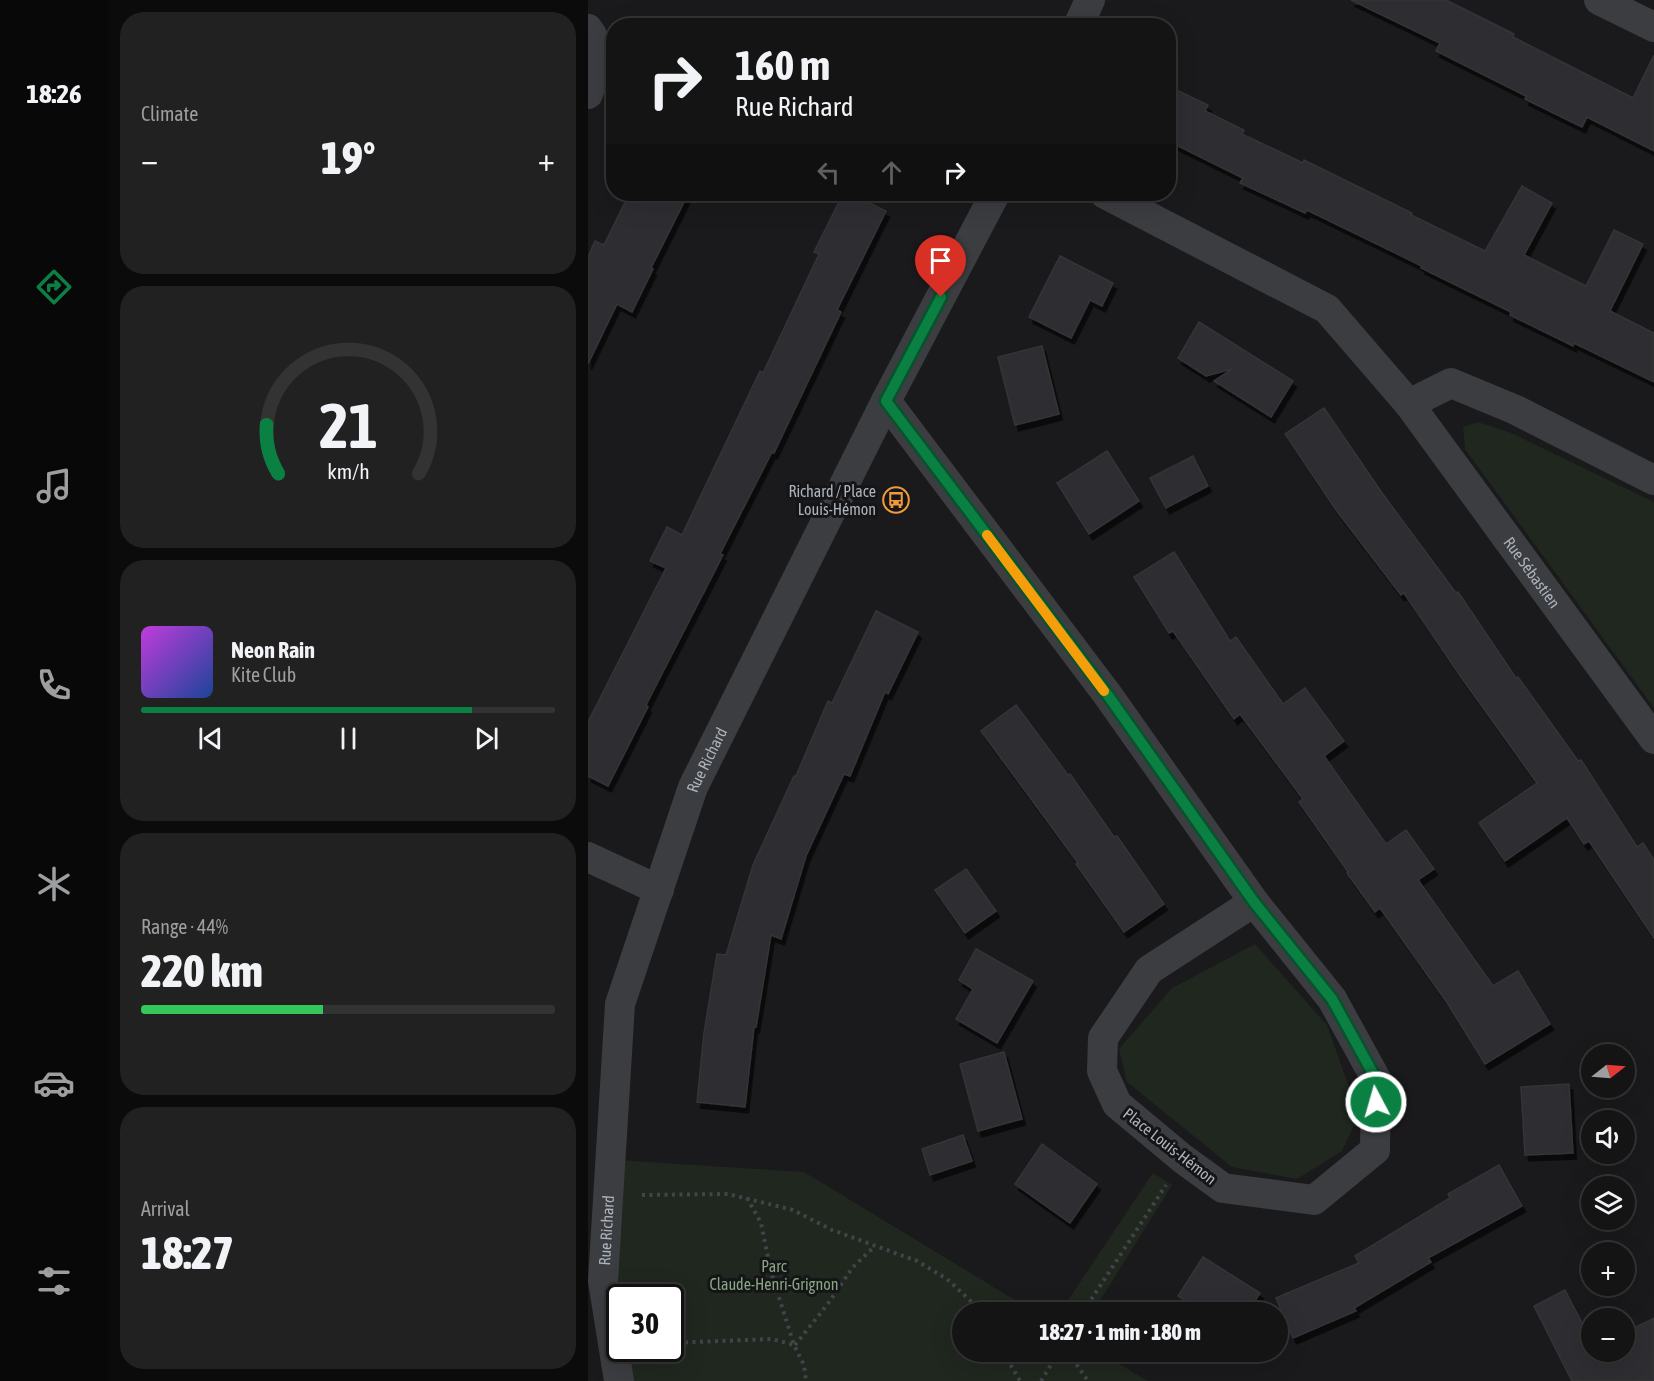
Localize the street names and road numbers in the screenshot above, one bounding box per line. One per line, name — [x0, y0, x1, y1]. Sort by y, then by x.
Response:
street label: Rue Sébastien — [1500, 533, 1564, 611]
street label: Rue Richard — [683, 724, 730, 795]
street label: Place Louis-Hémon — [1120, 1104, 1220, 1188]
street label: Rue Richard — [595, 1195, 617, 1266]

